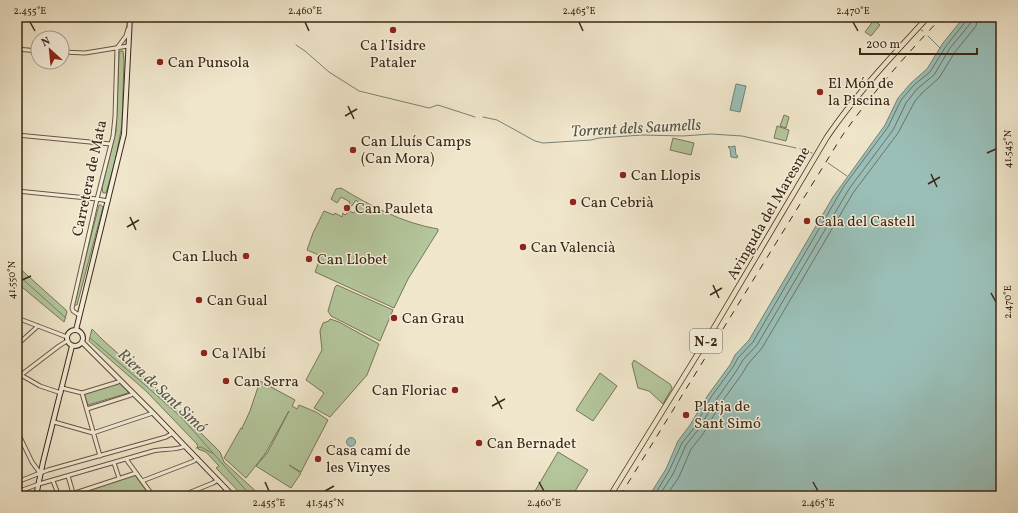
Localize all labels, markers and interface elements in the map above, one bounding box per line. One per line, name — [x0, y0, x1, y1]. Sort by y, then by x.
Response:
text: 2.455°E — [14, 4, 46, 18]
text: 2.460°E — [288, 4, 322, 18]
text: 2.465°E — [562, 4, 596, 18]
text: 2.470°E — [836, 4, 870, 18]
marker: Ca l'Isidre Pataler — [388, 25, 398, 35]
north arrow — [30, 30, 70, 70]
scale bar — [860, 30, 977, 56]
text: N — [39, 34, 53, 51]
place label: Ca l'Isidre Pataler — [360, 36, 426, 74]
text: 200 m — [866, 37, 900, 53]
place label: Can Punsola — [168, 53, 250, 74]
marker: Can Punsola — [155, 57, 165, 67]
place label: El Món de la Piscina — [828, 74, 894, 112]
marker: El Món de la Piscina — [815, 87, 825, 97]
water label: Torrent dels Saumells — [570, 115, 702, 143]
street label: Carretera de Mata — [68, 118, 113, 238]
text: 41.545°N — [1001, 129, 1015, 168]
place label: Can Lluís Camps (Can Mora) — [361, 132, 471, 170]
street label: Avinguda del Maresme — [723, 143, 816, 284]
marker: Can Lluís Camps (Can Mora) — [348, 145, 358, 155]
place label: Can Llopis — [631, 166, 701, 187]
marker: Can Llopis — [618, 170, 628, 180]
place label: Can Cebrià — [581, 193, 654, 214]
marker: Can Cebrià — [568, 197, 578, 207]
place label: Can Pauleta — [355, 199, 433, 220]
marker: Can Pauleta — [342, 203, 352, 213]
place label: Cala del Castell — [815, 212, 915, 233]
marker: Cala del Castell — [802, 216, 812, 226]
place label: Can Valencià — [531, 238, 615, 259]
marker: Can Valencià — [518, 242, 528, 252]
place label: Can Lluch — [172, 247, 238, 268]
place label: Can Llobet — [317, 250, 388, 271]
marker: Can Lluch — [241, 251, 251, 261]
marker: Can Llobet — [304, 254, 314, 264]
text: 41.550°N — [5, 260, 19, 299]
text: 2.470°E — [1001, 285, 1015, 319]
place label: Can Gual — [207, 291, 268, 312]
marker: Can Gual — [194, 295, 204, 305]
place label: Can Grau — [402, 309, 464, 330]
marker: Can Grau — [389, 313, 399, 323]
road number: N-2 — [690, 329, 722, 353]
water label: Riera de Sant Simó — [112, 344, 212, 439]
place label: Ca l'Albí — [212, 344, 266, 365]
marker: Ca l'Albí — [199, 348, 209, 358]
place label: Can Serra — [234, 372, 299, 393]
marker: Can Serra — [221, 376, 231, 386]
place label: Can Floriac — [372, 381, 447, 402]
marker: Can Floriac — [450, 385, 460, 395]
place label: Platja de Sant Simó — [694, 397, 761, 435]
marker: Platja de Sant Simó — [681, 410, 691, 420]
place label: Can Bernadet — [487, 434, 576, 455]
marker: Can Bernadet — [474, 438, 484, 448]
place label: Casa camí de les Vinyes — [326, 441, 411, 479]
marker: Casa camí de les Vinyes — [313, 454, 323, 464]
text: 2.455°E — [253, 496, 285, 510]
text: 41.545°N — [306, 496, 345, 510]
text: 2.460°E — [527, 496, 561, 510]
text: 2.465°E — [801, 496, 835, 510]

